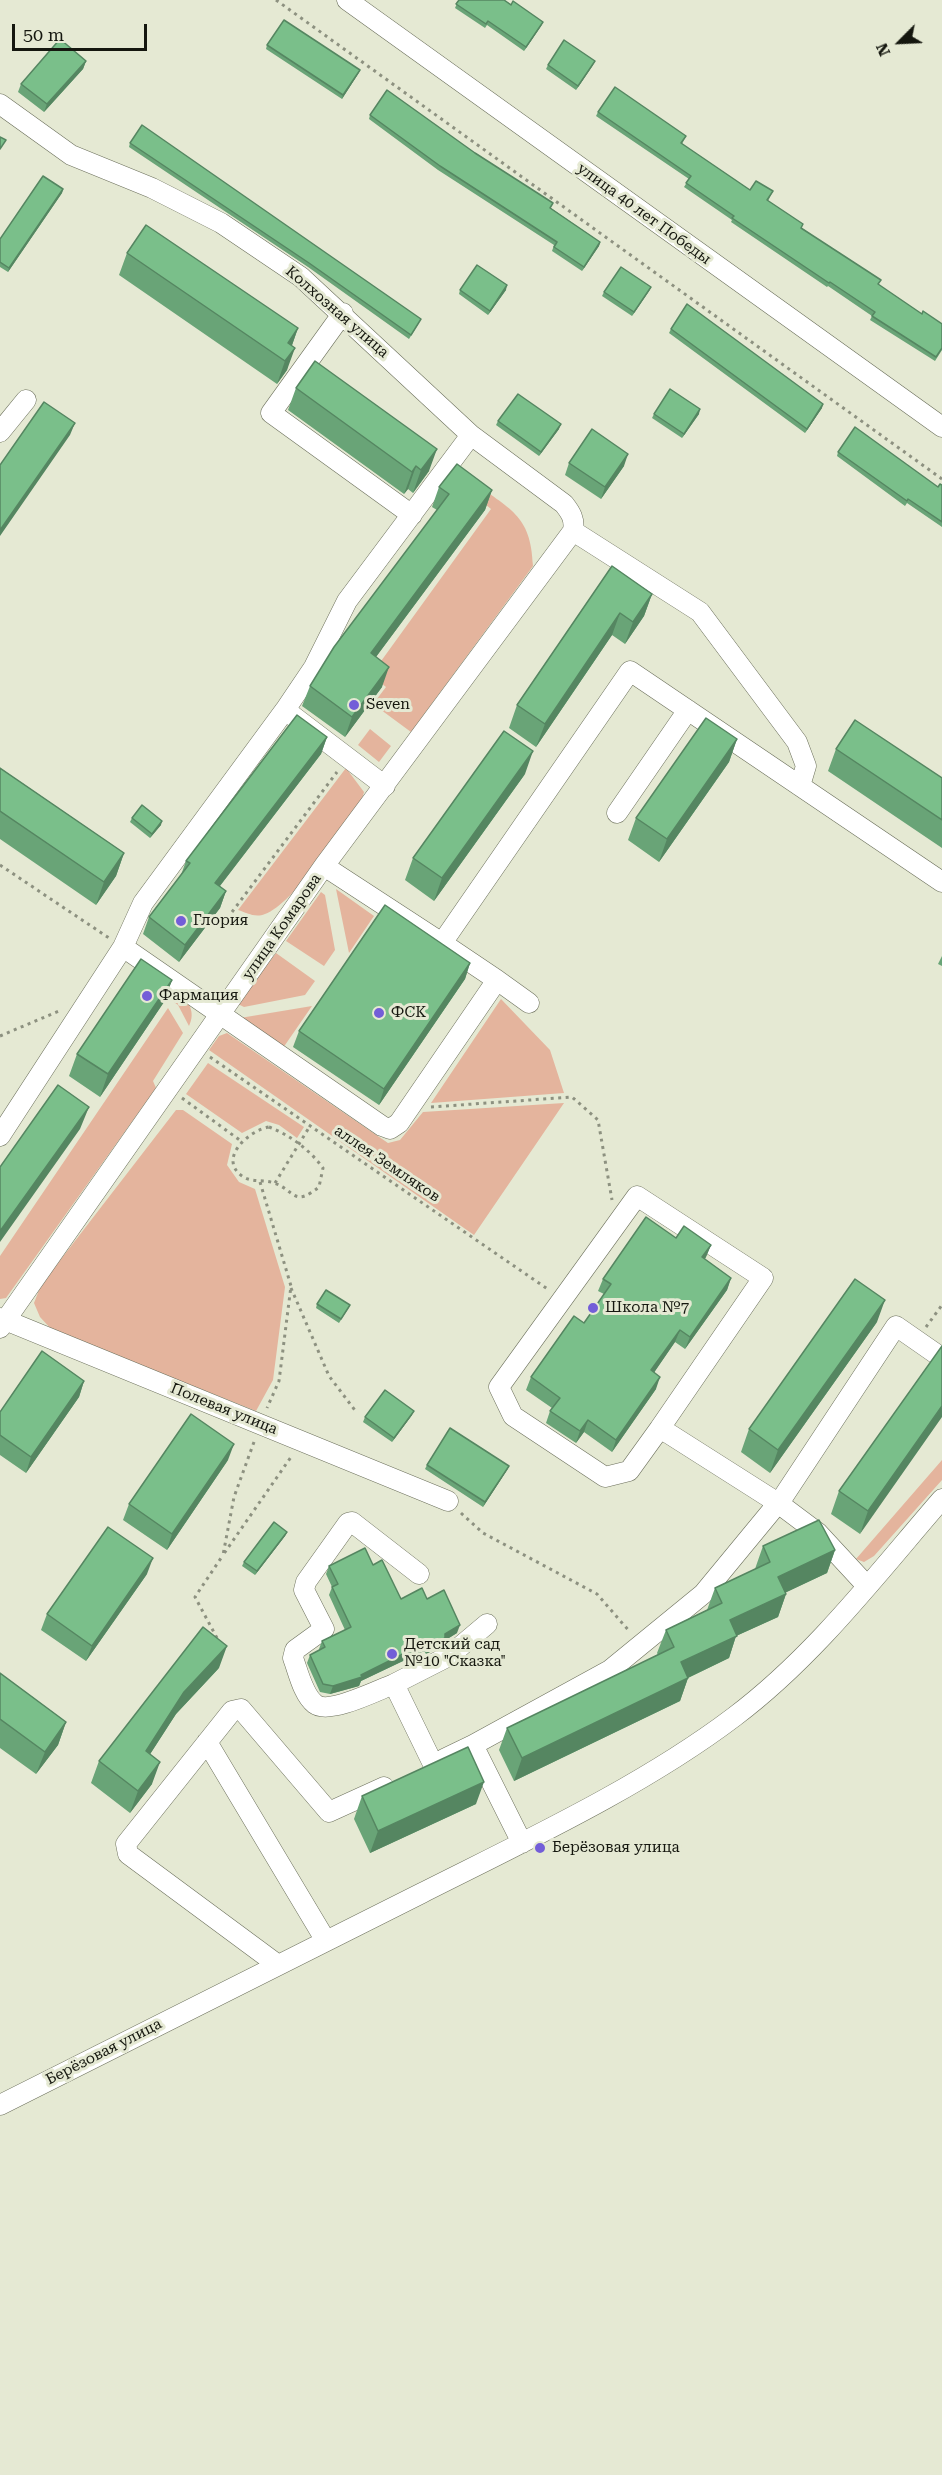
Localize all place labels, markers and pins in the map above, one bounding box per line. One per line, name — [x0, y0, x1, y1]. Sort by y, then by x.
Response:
place label: Seven — [366, 696, 410, 714]
marker: Seven — [347, 698, 361, 712]
place label: Глория — [193, 912, 248, 930]
marker: Глория — [174, 914, 188, 928]
place label: Фармация — [159, 987, 239, 1005]
marker: Фармация — [140, 989, 154, 1003]
place label: ФСК — [391, 1004, 426, 1022]
marker: ФСК — [372, 1006, 386, 1020]
place label: Школа №7 — [605, 1299, 689, 1317]
marker: Школа №7 — [586, 1301, 600, 1315]
place label: Детский сад №10 "Сказка" — [404, 1636, 506, 1671]
marker: Детский сад №10 "Сказка" — [385, 1647, 399, 1661]
place label: Берёзовая улица — [552, 1839, 680, 1857]
marker: Берёзовая улица — [533, 1841, 547, 1855]

